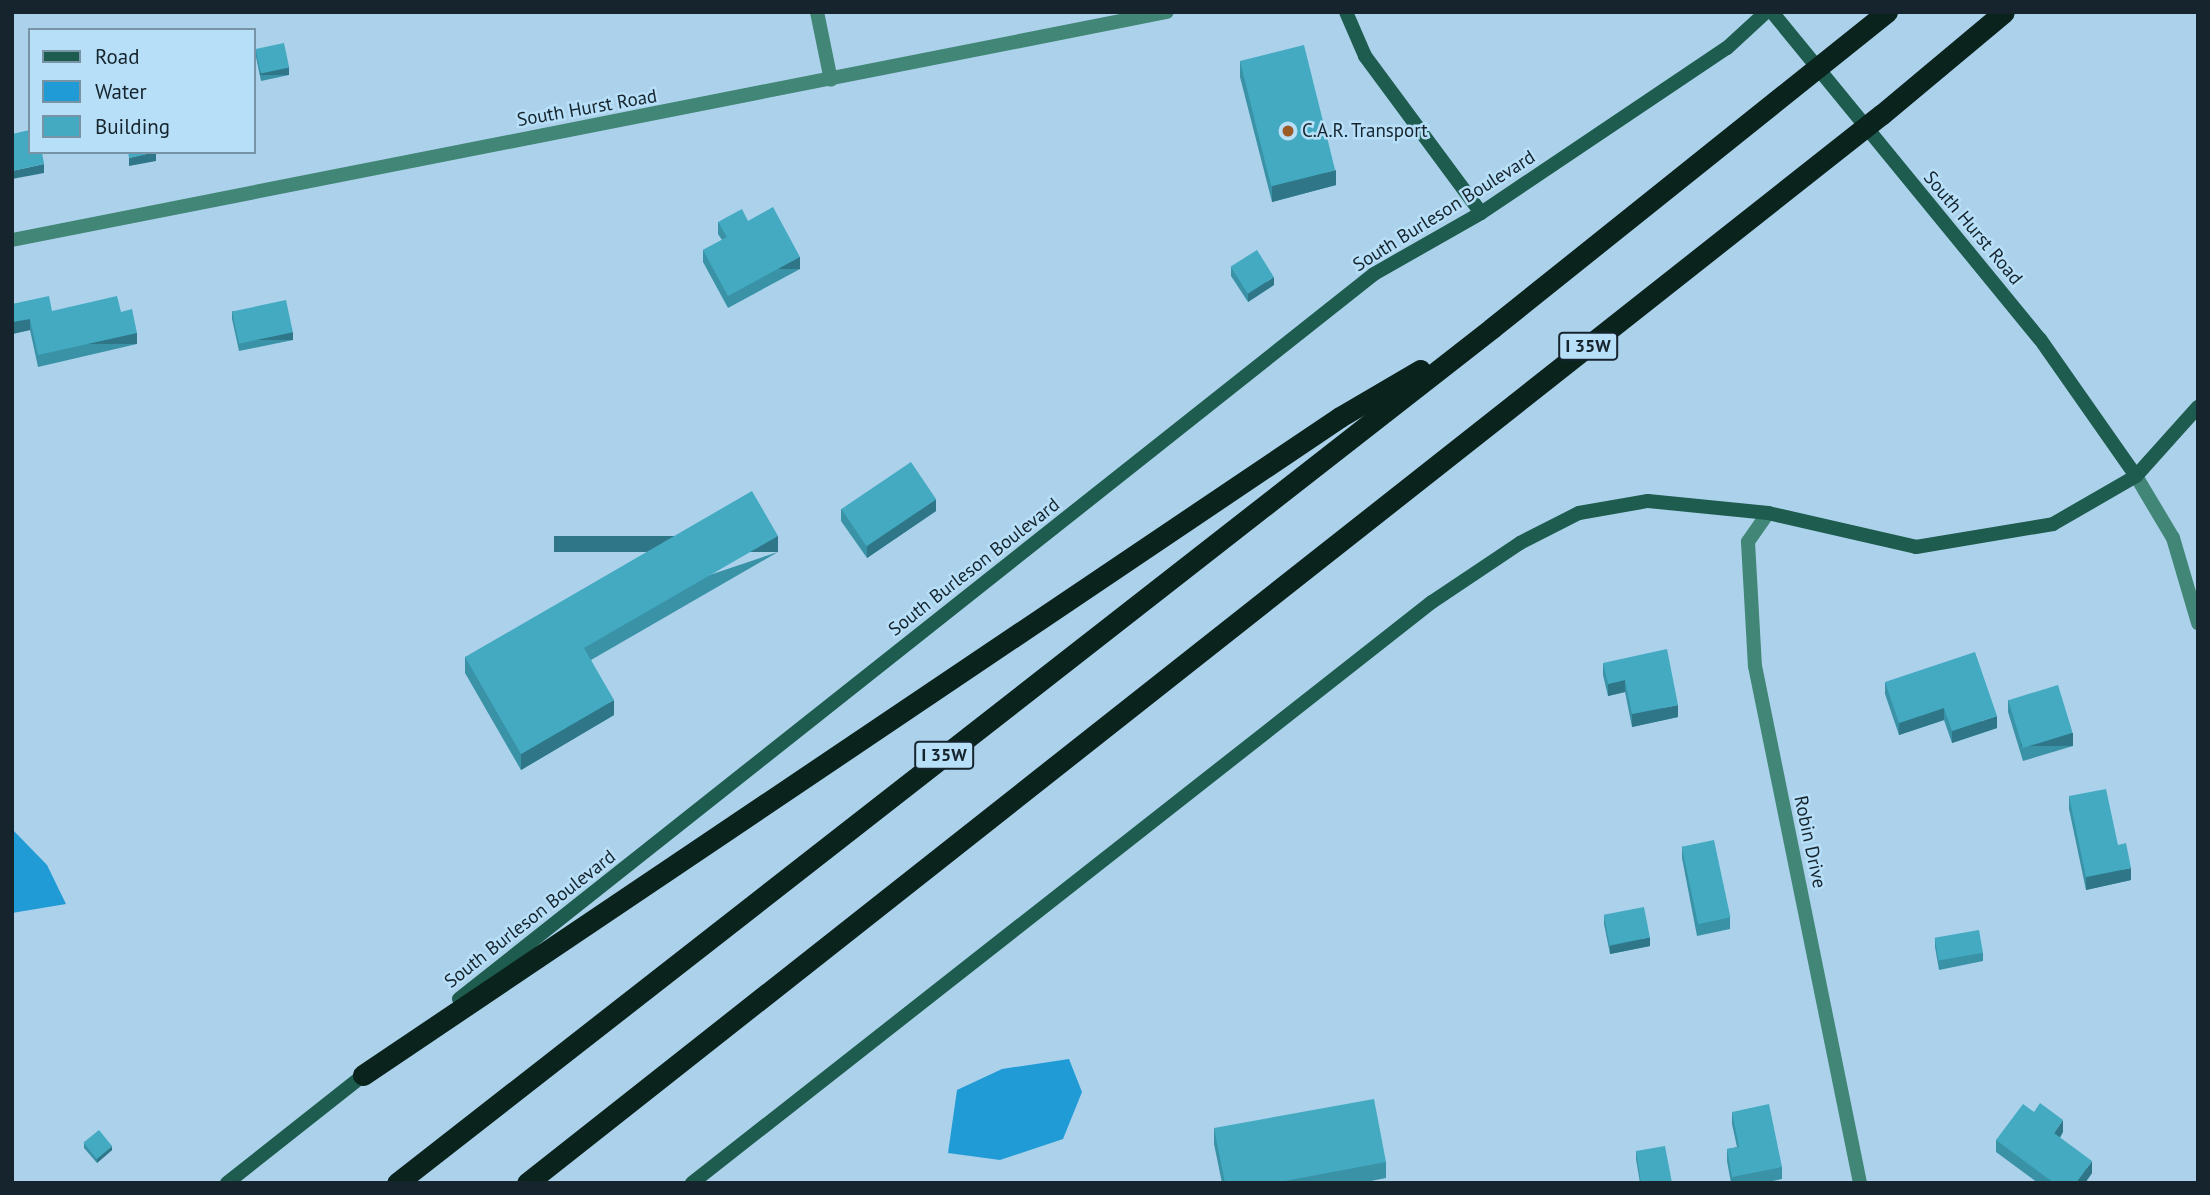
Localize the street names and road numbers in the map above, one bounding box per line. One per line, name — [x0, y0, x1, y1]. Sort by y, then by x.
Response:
street label: South Hurst Road — [515, 84, 659, 132]
street label: South Burleson Boulevard — [1349, 146, 1539, 276]
street label: South Hurst Road — [1919, 166, 2027, 290]
road number: I 35W — [1556, 332, 1620, 360]
street label: South Burleson Boulevard — [884, 493, 1064, 641]
road number: I 35W — [912, 740, 976, 770]
street label: Robin Drive — [1789, 794, 1831, 890]
street label: South Burleson Boulevard — [440, 845, 620, 993]

